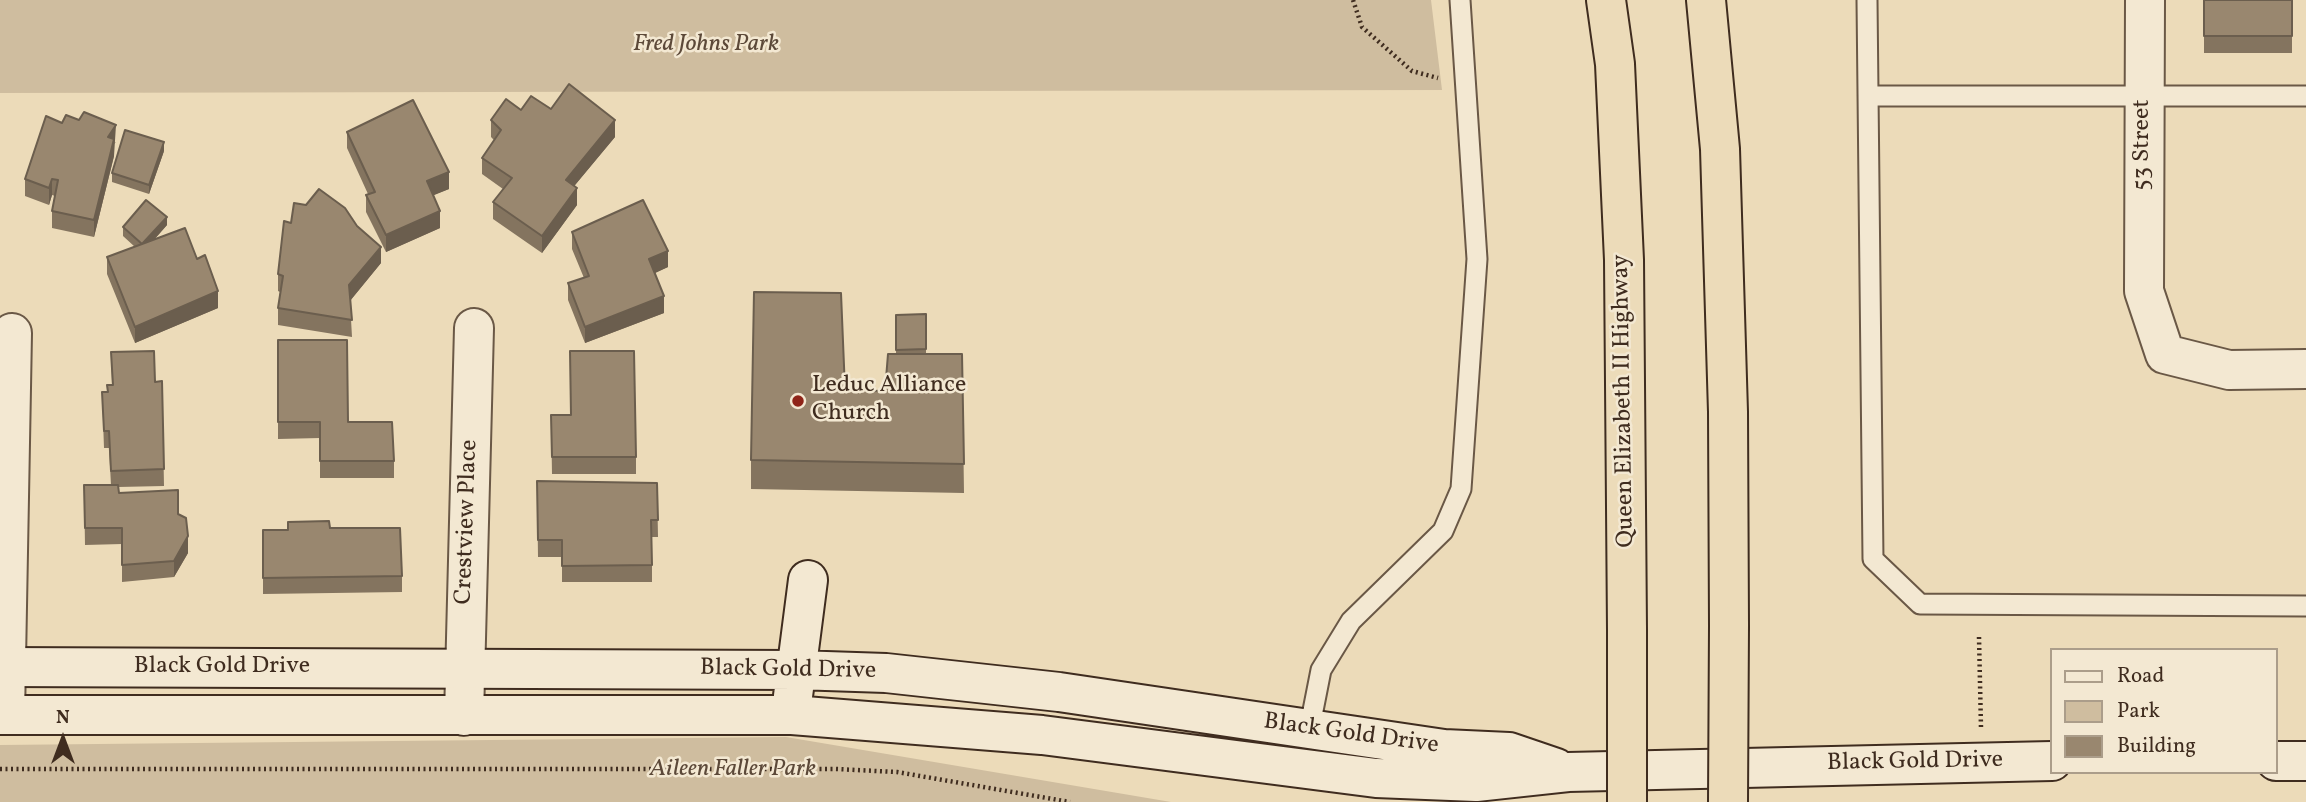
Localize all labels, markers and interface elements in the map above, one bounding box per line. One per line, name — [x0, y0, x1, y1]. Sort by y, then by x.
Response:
park label: Fred Johns Park — [633, 32, 779, 60]
street label: 53 Street — [2130, 99, 2158, 191]
street label: Queen Elizabeth II Highway — [1608, 254, 1642, 548]
place label: Leduc Alliance Church — [812, 373, 966, 429]
marker: Leduc Alliance Church — [790, 393, 806, 409]
street label: Crestview Place — [451, 439, 485, 605]
legend — [2050, 648, 2278, 774]
street label: Black Gold Drive — [134, 654, 310, 682]
street label: Black Gold Drive — [700, 655, 876, 687]
text: Road — [2117, 662, 2164, 691]
text: Park — [2117, 697, 2160, 726]
north arrow — [28, 704, 98, 774]
text: N — [56, 705, 70, 731]
street label: Black Gold Drive — [1262, 708, 1440, 762]
text: Building — [2117, 732, 2196, 761]
street label: Black Gold Drive — [1827, 747, 2003, 779]
park label: Aileen Faller Park — [650, 757, 816, 785]

